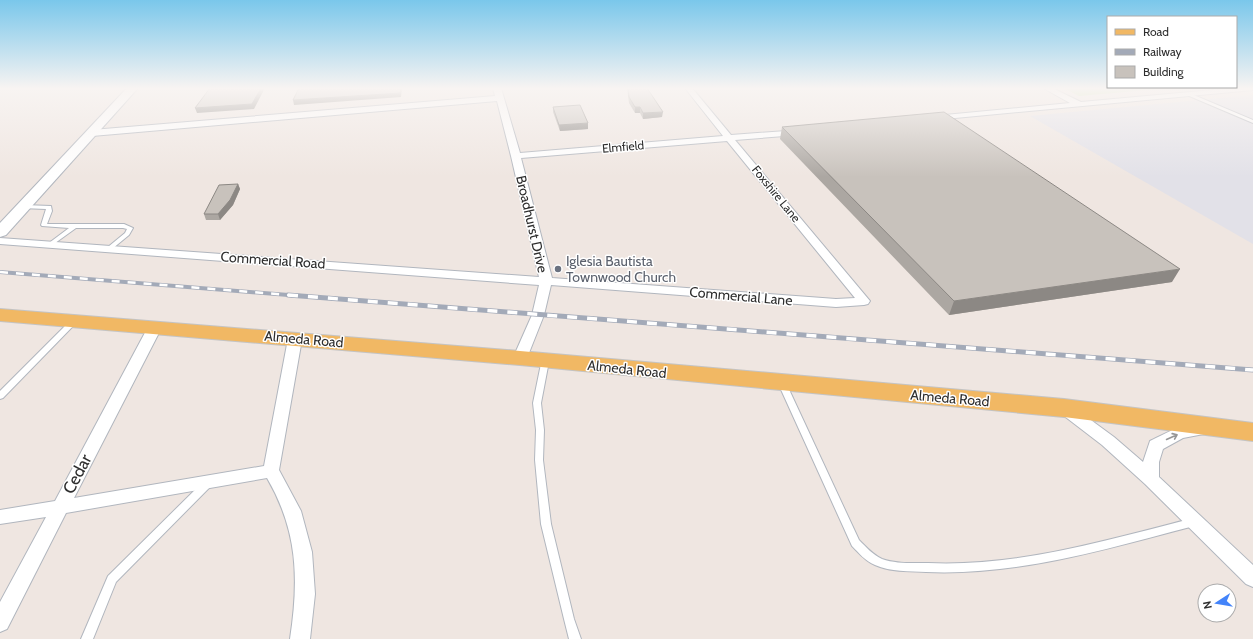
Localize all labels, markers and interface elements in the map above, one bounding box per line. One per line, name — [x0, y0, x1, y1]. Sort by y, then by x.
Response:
legend — [1107, 16, 1237, 88]
text: Road — [1143, 24, 1169, 39]
text: Railway — [1143, 44, 1181, 59]
text: Building — [1143, 64, 1185, 79]
street label: Elmfield — [601, 137, 645, 156]
street label: Foxshire Lane — [749, 162, 804, 225]
street label: Broadhurst Drive — [512, 174, 552, 274]
street label: Commercial Road — [220, 247, 326, 273]
place label: Iglesia Bautista Townwood Church — [566, 252, 676, 286]
marker: Iglesia Bautista Townwood Church — [553, 264, 563, 274]
street label: Commercial Lane — [689, 283, 793, 309]
street label: Almeda Road — [264, 327, 344, 351]
street label: Almeda Road — [587, 356, 667, 382]
street label: Almeda Road — [910, 386, 990, 410]
one-way arrow — [1166, 433, 1178, 440]
street label: Cedar — [58, 450, 96, 497]
north arrow — [1197, 583, 1237, 623]
text: N — [1200, 600, 1215, 610]

